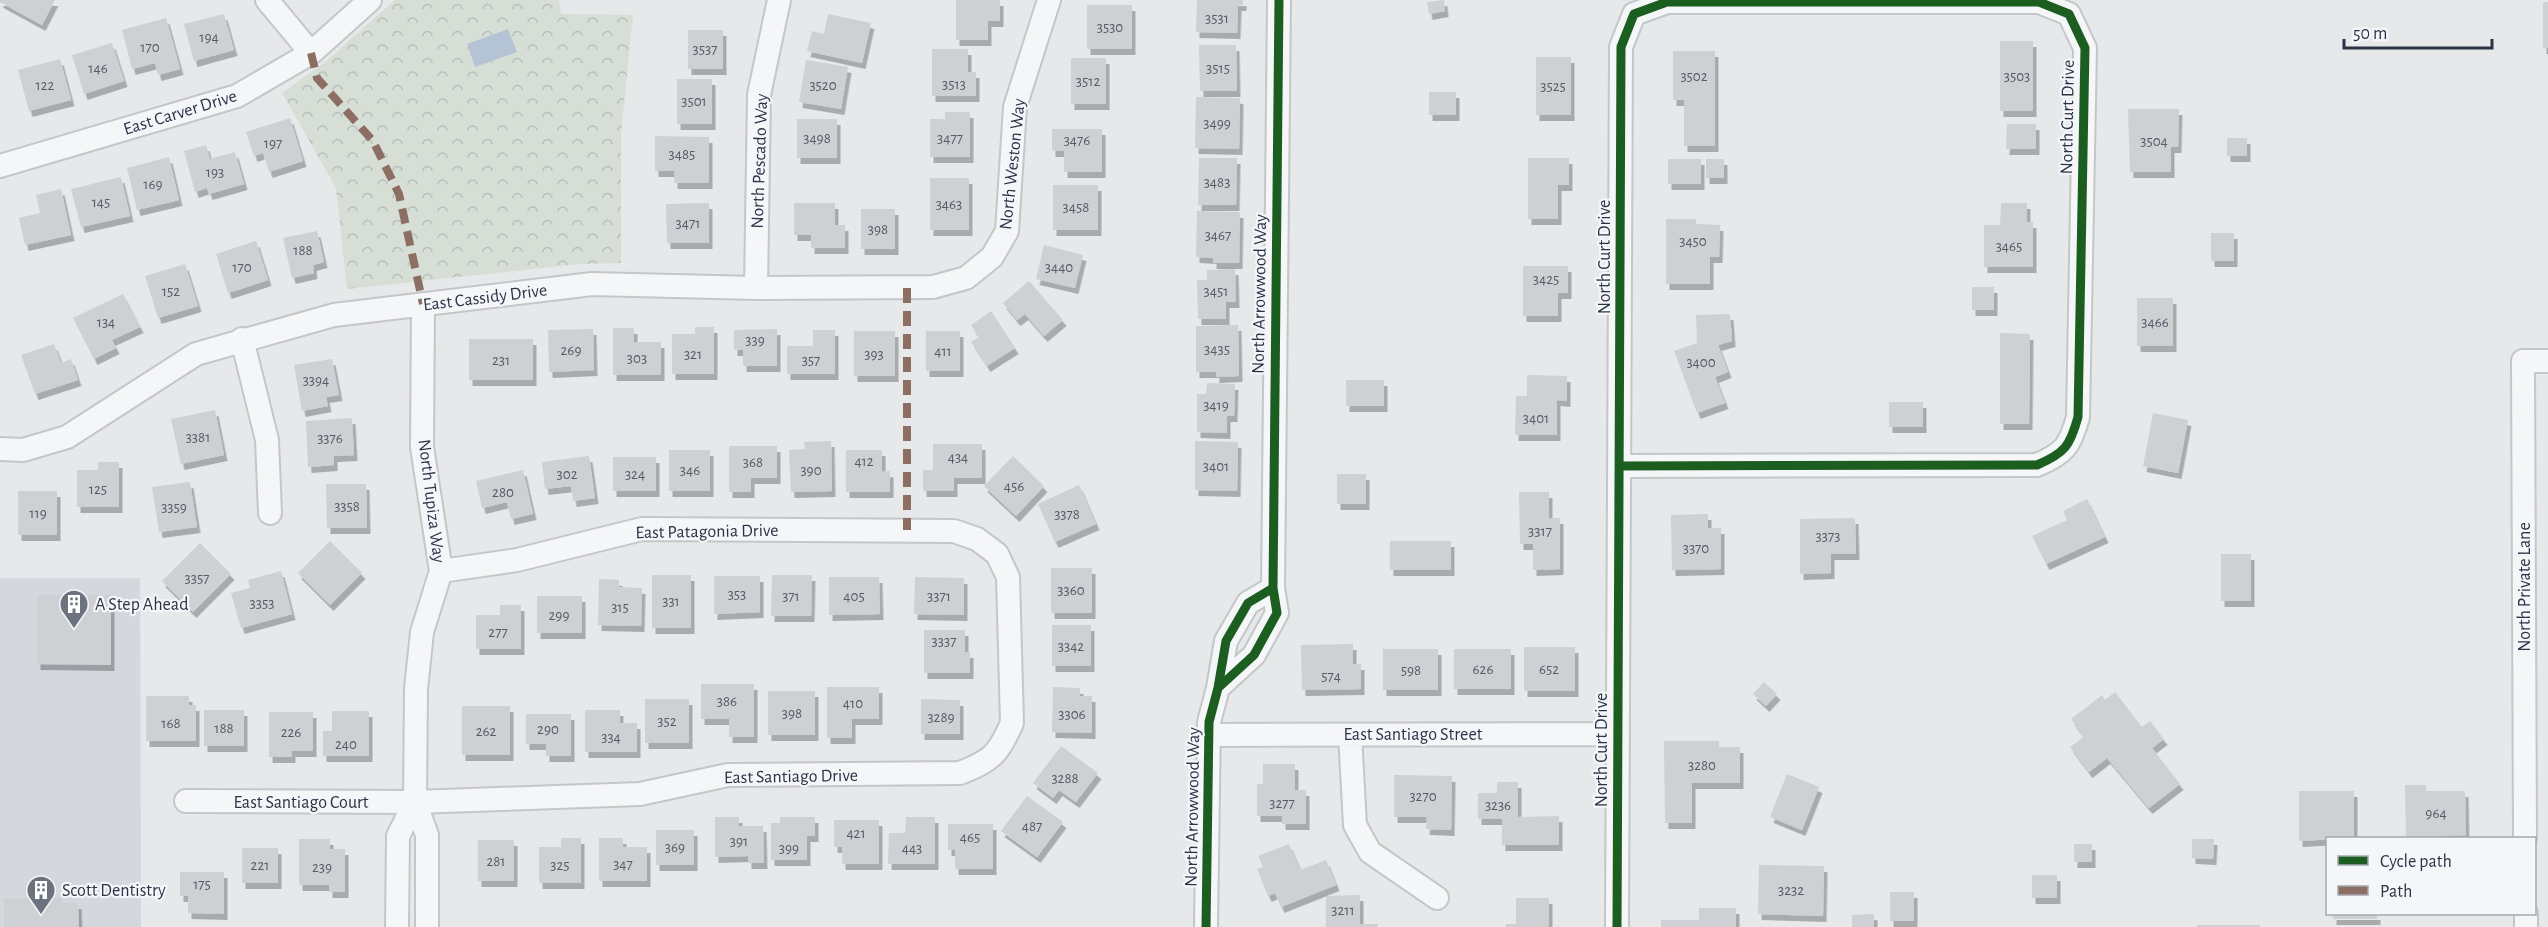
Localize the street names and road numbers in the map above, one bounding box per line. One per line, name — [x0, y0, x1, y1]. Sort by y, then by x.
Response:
street label: North Curt Drive — [2058, 60, 2078, 174]
street label: East Carver Drive — [122, 87, 239, 139]
street label: North Pescado Way — [749, 93, 771, 229]
street label: North Weston Way — [997, 97, 1029, 231]
street label: North Curt Drive — [1596, 200, 1614, 314]
street label: North Arrowwood Way — [1250, 214, 1270, 374]
street label: East Cassidy Drive — [422, 281, 548, 315]
street label: North Tupiza Way — [415, 438, 448, 564]
street label: East Patagonia Drive — [635, 522, 779, 542]
street label: North Private Lane — [2516, 522, 2534, 652]
street label: North Curt Drive — [1593, 693, 1611, 807]
street label: East Santiago Street — [1344, 726, 1483, 744]
street label: North Arrowwood Way — [1183, 727, 1203, 887]
street label: East Santiago Drive — [724, 767, 858, 787]
street label: East Santiago Court — [234, 794, 369, 812]

